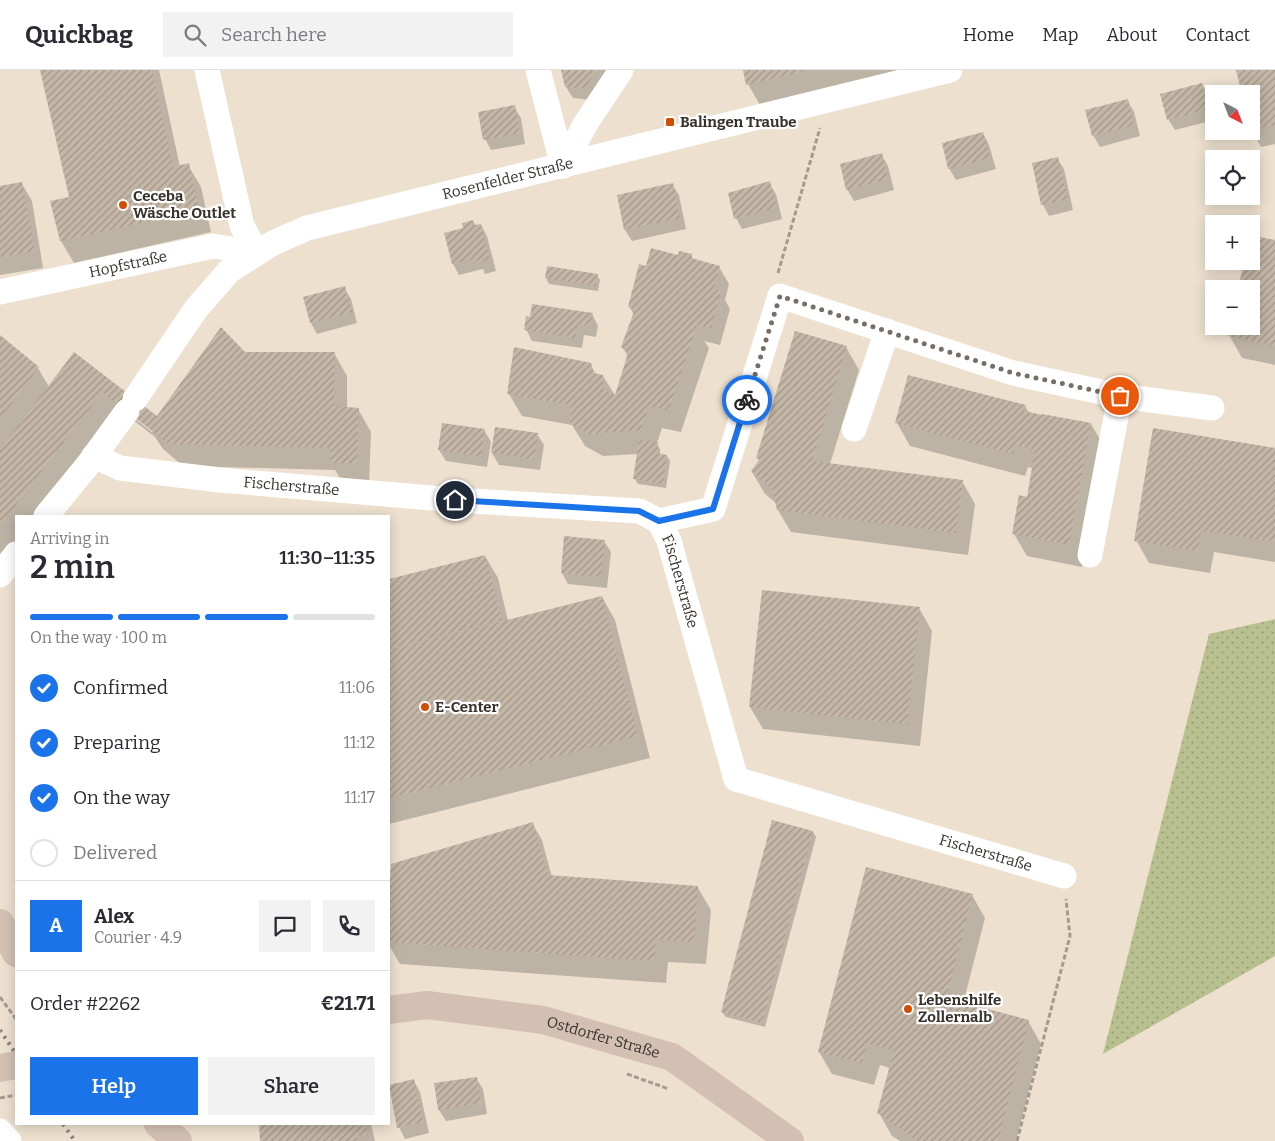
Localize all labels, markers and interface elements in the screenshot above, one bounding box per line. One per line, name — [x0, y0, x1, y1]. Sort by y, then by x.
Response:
search box — [163, 12, 513, 57]
text: Quickbag — [25, 21, 133, 49]
icon: search — [181, 21, 209, 49]
text: Search here — [221, 23, 327, 46]
text: Home — [963, 24, 1014, 46]
text: Map — [1042, 24, 1078, 46]
text: About — [1106, 24, 1157, 46]
text: Contact — [1185, 24, 1250, 46]
north arrow — [1205, 85, 1260, 140]
map controls — [1205, 85, 1260, 335]
place label: Balingen Traube — [680, 113, 797, 131]
marker: Balingen Traube — [664, 116, 676, 128]
button: locate — [1205, 150, 1260, 205]
street label: Rosenfelder Straße — [440, 154, 575, 203]
place label: Ceceba Wäsche Outlet — [133, 187, 236, 222]
marker: Ceceba Wäsche Outlet — [117, 199, 129, 211]
button: + — [1205, 215, 1260, 270]
street label: Hopfstraße — [87, 247, 169, 282]
button: − — [1205, 280, 1260, 335]
courier — [722, 375, 772, 425]
pin — [1099, 375, 1141, 417]
icon: bag — [1106, 382, 1134, 410]
icon: bike — [733, 386, 761, 414]
street label: Fischerstraße — [243, 473, 340, 499]
pin — [434, 479, 476, 521]
icon: home — [441, 486, 469, 514]
text: Arriving in — [30, 529, 109, 548]
street label: Fischerstraße — [658, 531, 702, 630]
text: 11:30–11:35 — [279, 546, 375, 569]
text: 2 min — [30, 548, 115, 586]
text: On the way · 100 m — [30, 628, 167, 647]
icon: check — [30, 674, 58, 702]
text: Confirmed — [73, 676, 168, 699]
text: 11:06 — [339, 678, 375, 697]
place label: E-Center — [435, 698, 499, 716]
marker: E-Center — [419, 701, 431, 713]
icon: check — [30, 729, 58, 757]
text: Preparing — [73, 731, 161, 754]
text: 11:12 — [343, 733, 375, 752]
icon: check — [30, 784, 58, 812]
text: On the way — [73, 786, 170, 809]
text: 11:17 — [344, 788, 375, 807]
street label: Fischerstraße — [937, 831, 1034, 875]
text: Delivered — [73, 841, 157, 864]
button: chat — [259, 900, 311, 952]
button: phone — [323, 900, 375, 952]
text: Alex — [94, 905, 134, 928]
text: A — [49, 914, 63, 937]
text: Courier · 4.9 — [94, 928, 182, 947]
place label: Lebenshilfe Zollernalb — [918, 991, 1001, 1026]
text: Order #2262 — [30, 992, 140, 1015]
text: €21.71 — [321, 992, 375, 1015]
marker: Lebenshilfe Zollernalb — [902, 1003, 914, 1015]
street label: Ostdorfer Straße — [545, 1013, 662, 1062]
button: Help — [30, 1057, 198, 1115]
button: Share — [208, 1057, 375, 1115]

